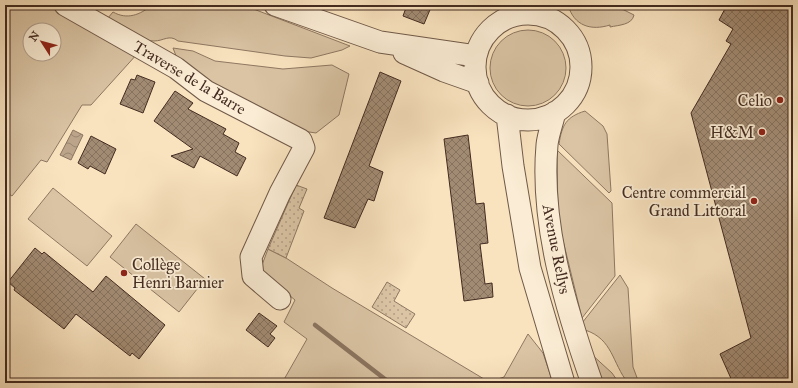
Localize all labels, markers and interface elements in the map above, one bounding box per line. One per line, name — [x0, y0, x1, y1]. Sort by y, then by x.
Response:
north arrow — [22, 22, 62, 62]
text: N — [26, 28, 43, 44]
street label: Traverse de la Barre — [130, 36, 250, 119]
place label: Celio — [738, 91, 772, 110]
marker: Celio — [775, 95, 785, 105]
place label: H&M — [710, 123, 754, 142]
marker: H&M — [757, 127, 767, 137]
place label: Centre commercial Grand Littoral — [622, 183, 747, 220]
marker: Centre commercial Grand Littoral — [749, 196, 759, 206]
street label: Avenue Rellys — [538, 202, 575, 296]
place label: Collège Henri Barnier — [132, 255, 224, 292]
marker: Collège Henri Barnier — [119, 268, 129, 278]

